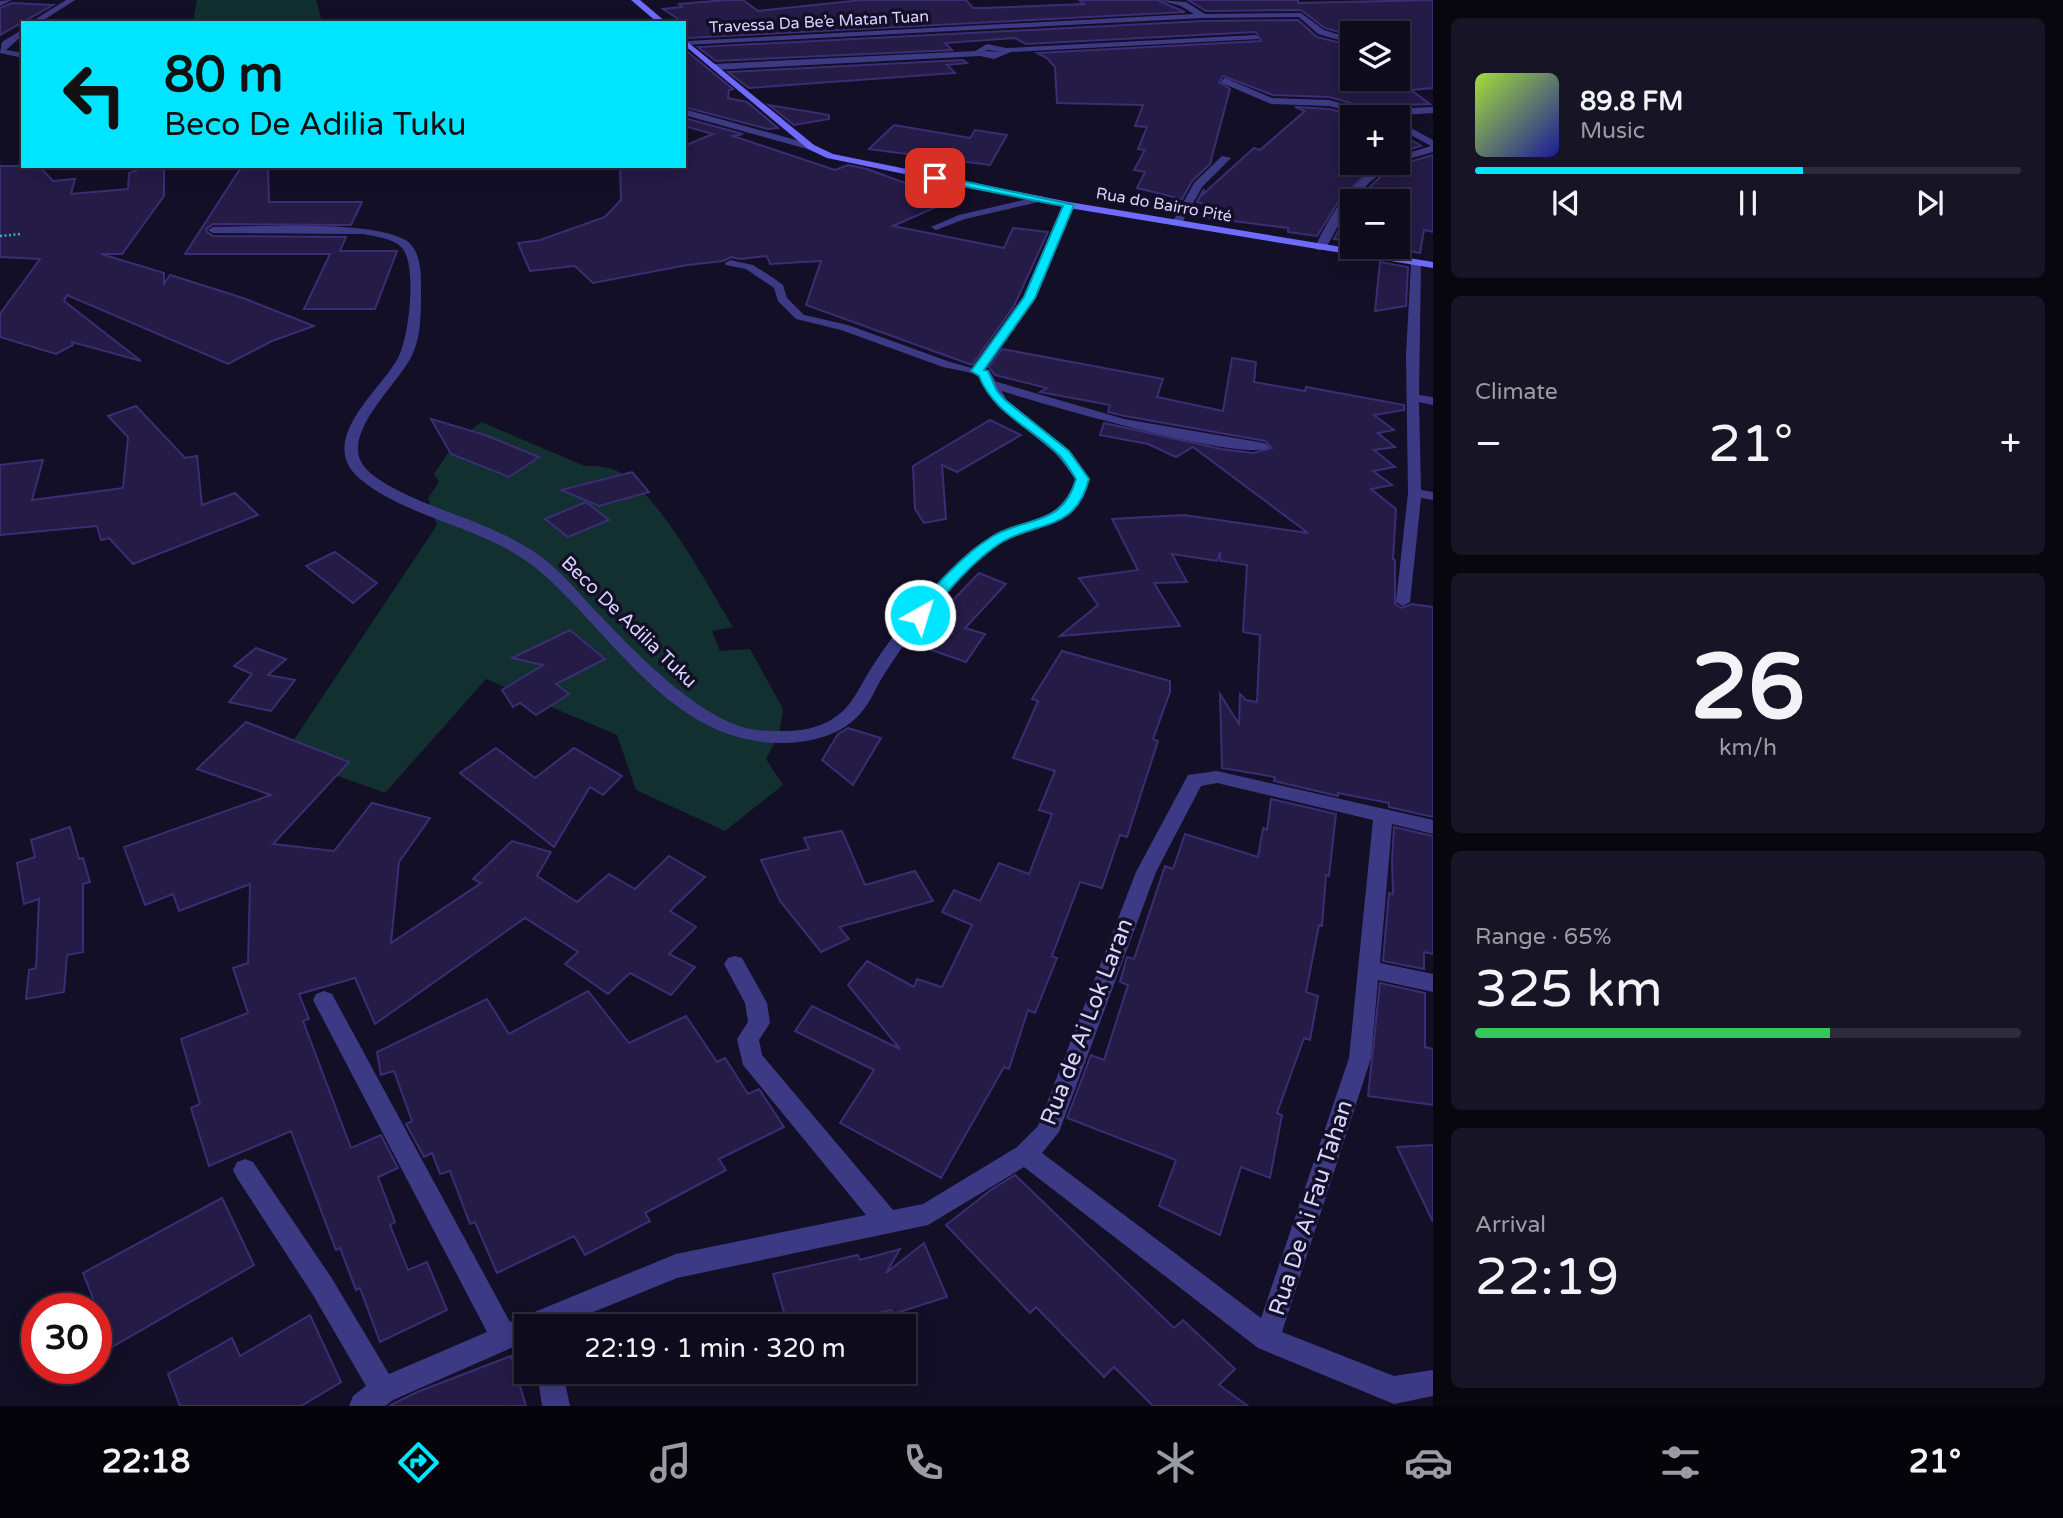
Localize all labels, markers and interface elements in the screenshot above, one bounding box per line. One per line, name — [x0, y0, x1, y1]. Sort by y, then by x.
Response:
street label: Travessa Da Be’e Matan Tuan — [709, 6, 929, 38]
map controls — [1340, 21, 1410, 259]
button: layers — [1340, 21, 1410, 91]
text: 80 m — [164, 46, 283, 105]
icon: left — [49, 49, 140, 140]
text: 89.8 FM — [1580, 86, 1683, 117]
button: + — [1340, 105, 1410, 175]
text: Beco De Adilia Tuku — [164, 106, 467, 144]
text: Music — [1580, 117, 1645, 145]
pin — [905, 148, 965, 208]
icon: arrive — [916, 159, 954, 197]
street label: Rua do Bairro Pité — [1094, 183, 1234, 227]
icon: previous — [1547, 184, 1585, 222]
icon: pause — [1729, 184, 1767, 222]
icon: next — [1911, 184, 1949, 222]
button: − — [1340, 189, 1410, 259]
text: Climate — [1475, 378, 1558, 406]
text: 21° — [1708, 413, 1793, 476]
text: − — [1475, 421, 1502, 467]
text: + — [2000, 421, 2021, 467]
street label: Beco De Adilia Tuku — [557, 552, 701, 692]
position arrow — [883, 578, 957, 652]
text: 26 — [1691, 633, 1805, 743]
text: km/h — [1719, 734, 1777, 762]
street label: Rua de Ai Lok Laran — [1035, 915, 1139, 1129]
text: Range · 65% — [1475, 923, 1611, 951]
text: 325 km — [1475, 958, 1663, 1021]
street label: Rua De Ai Fau Tahan — [1263, 1097, 1359, 1319]
text: Arrival — [1475, 1211, 1546, 1239]
text: 22:19 — [1475, 1246, 1619, 1309]
speed limit sign: 30 — [21, 1293, 112, 1384]
text: 22:19 · 1 min · 320 m — [584, 1333, 846, 1364]
icon: directions — [394, 1438, 443, 1487]
icon: music — [646, 1438, 695, 1487]
icon: phone — [899, 1438, 948, 1487]
icon: climate — [1151, 1438, 1200, 1487]
icon: car — [1404, 1438, 1453, 1487]
icon: filters — [1656, 1438, 1705, 1487]
text: 22:18 — [102, 1443, 190, 1481]
text: 21° — [1909, 1443, 1961, 1481]

